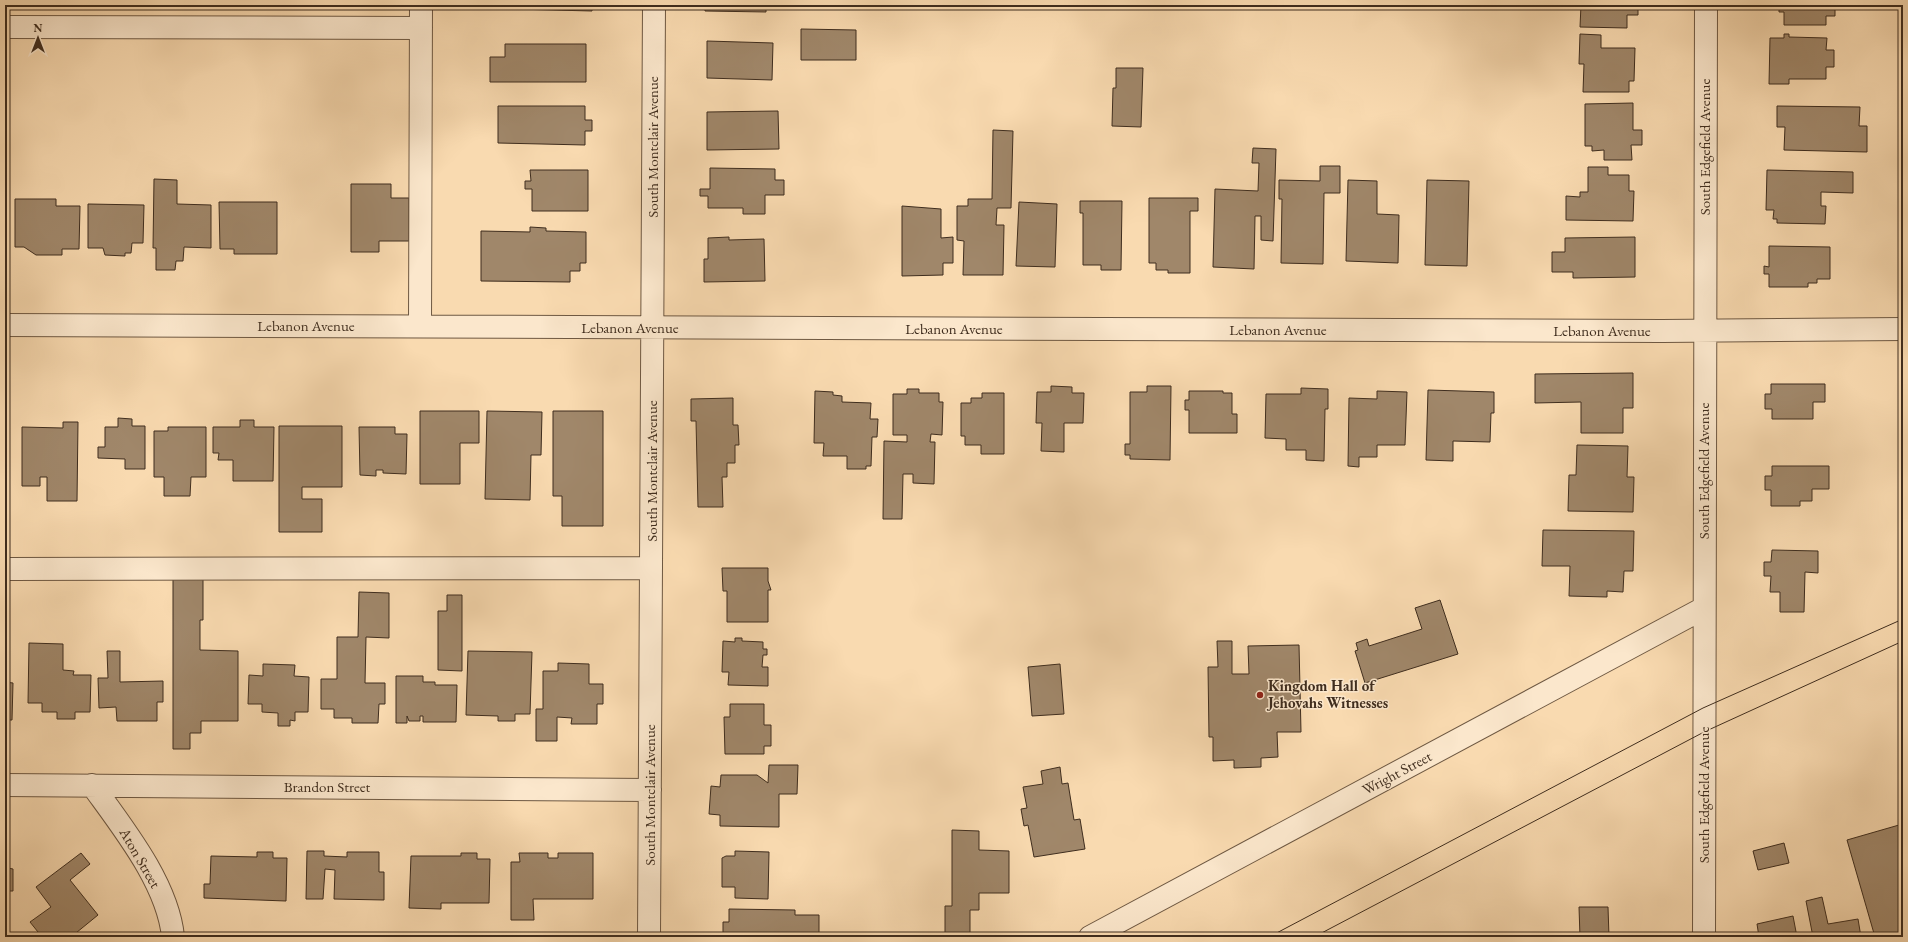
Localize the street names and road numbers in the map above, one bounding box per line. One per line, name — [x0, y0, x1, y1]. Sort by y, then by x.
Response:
street label: South Montclair Avenue — [643, 76, 662, 218]
street label: South Edgefield Avenue — [1695, 79, 1714, 215]
street label: Lebanon Avenue — [257, 316, 355, 335]
street label: Lebanon Avenue — [581, 318, 679, 337]
street label: Lebanon Avenue — [905, 319, 1003, 338]
street label: Lebanon Avenue — [1229, 320, 1327, 339]
street label: Lebanon Avenue — [1553, 321, 1651, 340]
street label: South Montclair Avenue — [642, 400, 661, 542]
street label: South Edgefield Avenue — [1694, 403, 1713, 539]
street label: South Montclair Avenue — [640, 724, 659, 866]
street label: South Edgefield Avenue — [1694, 727, 1713, 863]
street label: Wright Street — [1359, 746, 1435, 799]
street label: Brandon Street — [284, 777, 371, 796]
street label: Aton Street — [115, 823, 165, 891]

